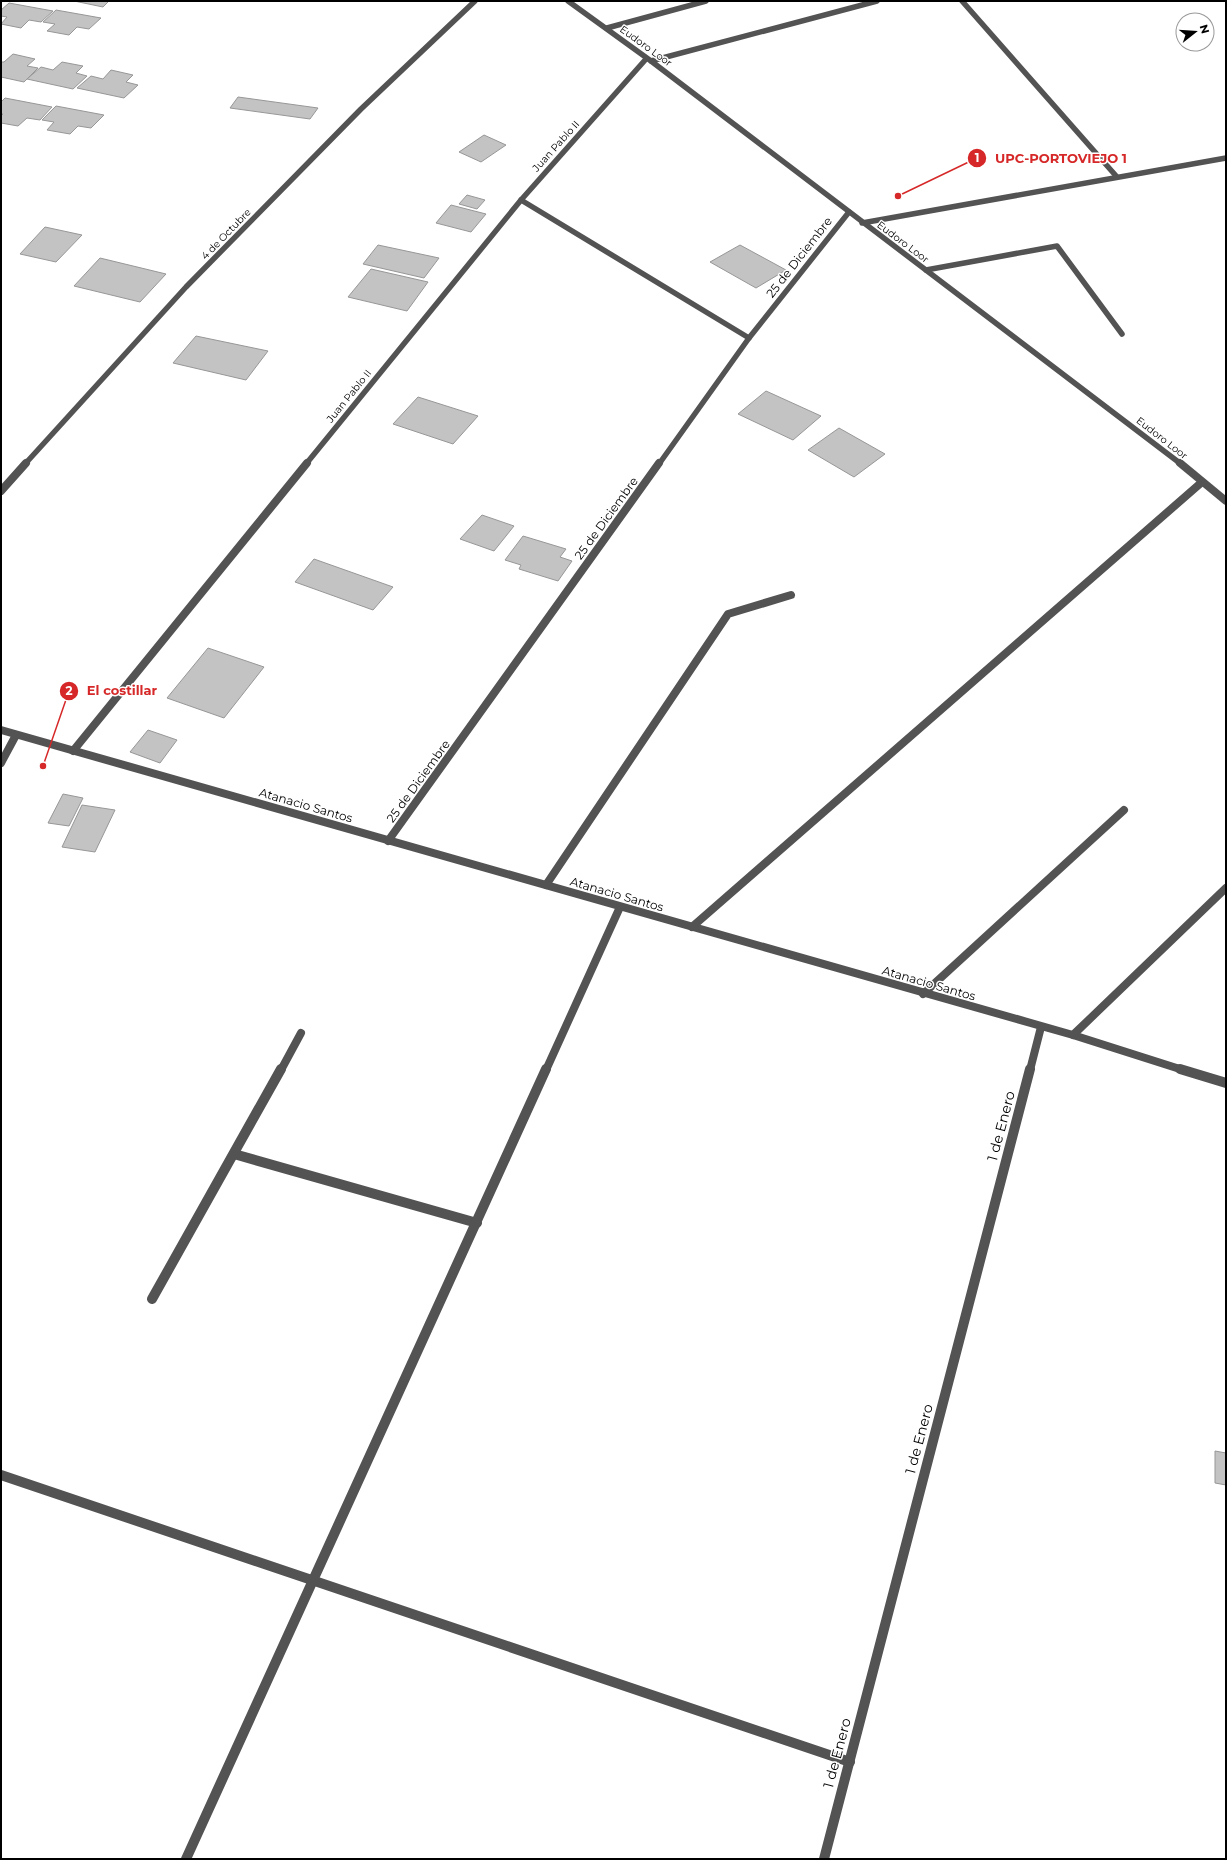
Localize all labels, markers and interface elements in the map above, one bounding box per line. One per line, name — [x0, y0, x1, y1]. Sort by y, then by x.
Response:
north arrow — [1175, 12, 1215, 52]
street label: Eudoro Loor — [617, 23, 675, 69]
text: N — [1197, 23, 1213, 35]
street label: Juan Pablo II — [529, 118, 582, 175]
callout: UPC-PORTOVIEJO 1 — [967, 146, 1135, 171]
text: 1 — [975, 150, 979, 165]
text: UPC-PORTOVIEJO 1 — [995, 150, 1127, 166]
street label: 4 de Octubre — [198, 206, 254, 262]
street label: 25 de Diciembre — [763, 214, 835, 300]
street label: Eudoro Loor — [875, 218, 931, 266]
street label: Juan Pablo II — [323, 367, 374, 426]
street label: Eudoro Loor — [1134, 414, 1190, 462]
street label: 25 de Diciembre — [571, 474, 641, 562]
callout: El costillar — [59, 678, 165, 703]
text: El costillar — [87, 682, 158, 698]
text: 2 — [65, 683, 73, 698]
street label: 25 de Diciembre — [383, 737, 453, 825]
street label: Atanacio Santos — [257, 784, 355, 826]
street label: Atanacio Santos — [568, 873, 666, 915]
street label: Atanacio Santos — [880, 962, 978, 1004]
street label: 1 de Enero — [983, 1089, 1019, 1163]
street label: 1 de Enero — [901, 1402, 937, 1476]
street label: 1 de Enero — [819, 1716, 855, 1790]

